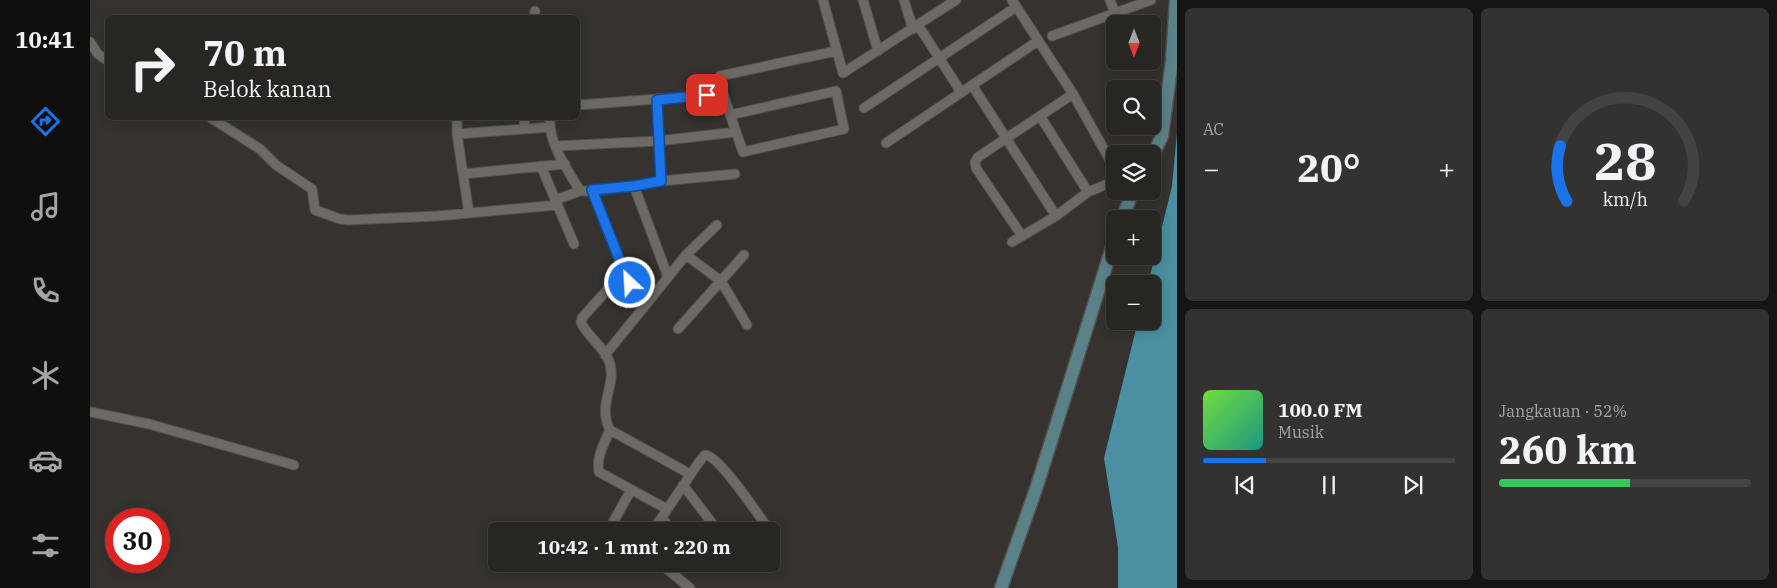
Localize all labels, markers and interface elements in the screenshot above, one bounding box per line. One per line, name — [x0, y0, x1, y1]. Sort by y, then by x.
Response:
north arrow — [1106, 15, 1161, 70]
map controls — [1106, 15, 1161, 330]
text: 10:41 — [15, 25, 75, 54]
text: 70 m — [203, 30, 287, 76]
icon: right — [120, 35, 185, 100]
text: Belok kanan — [203, 74, 331, 103]
pin — [686, 74, 728, 116]
button: search — [1106, 80, 1161, 135]
icon: arrive — [693, 81, 721, 109]
icon: directions — [28, 104, 63, 139]
text: AC — [1203, 119, 1224, 139]
text: 28 — [1594, 127, 1656, 194]
text: 20° — [1297, 143, 1361, 192]
button: layers — [1106, 145, 1161, 200]
text: − — [1203, 150, 1220, 187]
text: + — [1438, 150, 1455, 187]
text: km/h — [1602, 188, 1648, 211]
icon: music — [28, 189, 63, 224]
button: + — [1106, 210, 1161, 265]
position arrow — [603, 256, 655, 308]
icon: phone — [28, 273, 63, 308]
button: − — [1106, 275, 1161, 330]
icon: climate — [28, 358, 63, 393]
text: 100.0 FM — [1278, 398, 1363, 422]
text: Jangkauan · 52% — [1499, 401, 1627, 421]
text: Musik — [1278, 422, 1324, 442]
text: 260 km — [1499, 425, 1637, 474]
icon: car — [28, 443, 63, 478]
icon: previous — [1231, 471, 1259, 499]
icon: pause — [1315, 471, 1343, 499]
icon: next — [1399, 471, 1427, 499]
speed limit sign: 30 — [105, 508, 170, 573]
icon: filters — [28, 528, 63, 563]
text: 10:42 · 1 mnt · 220 m — [537, 535, 731, 559]

